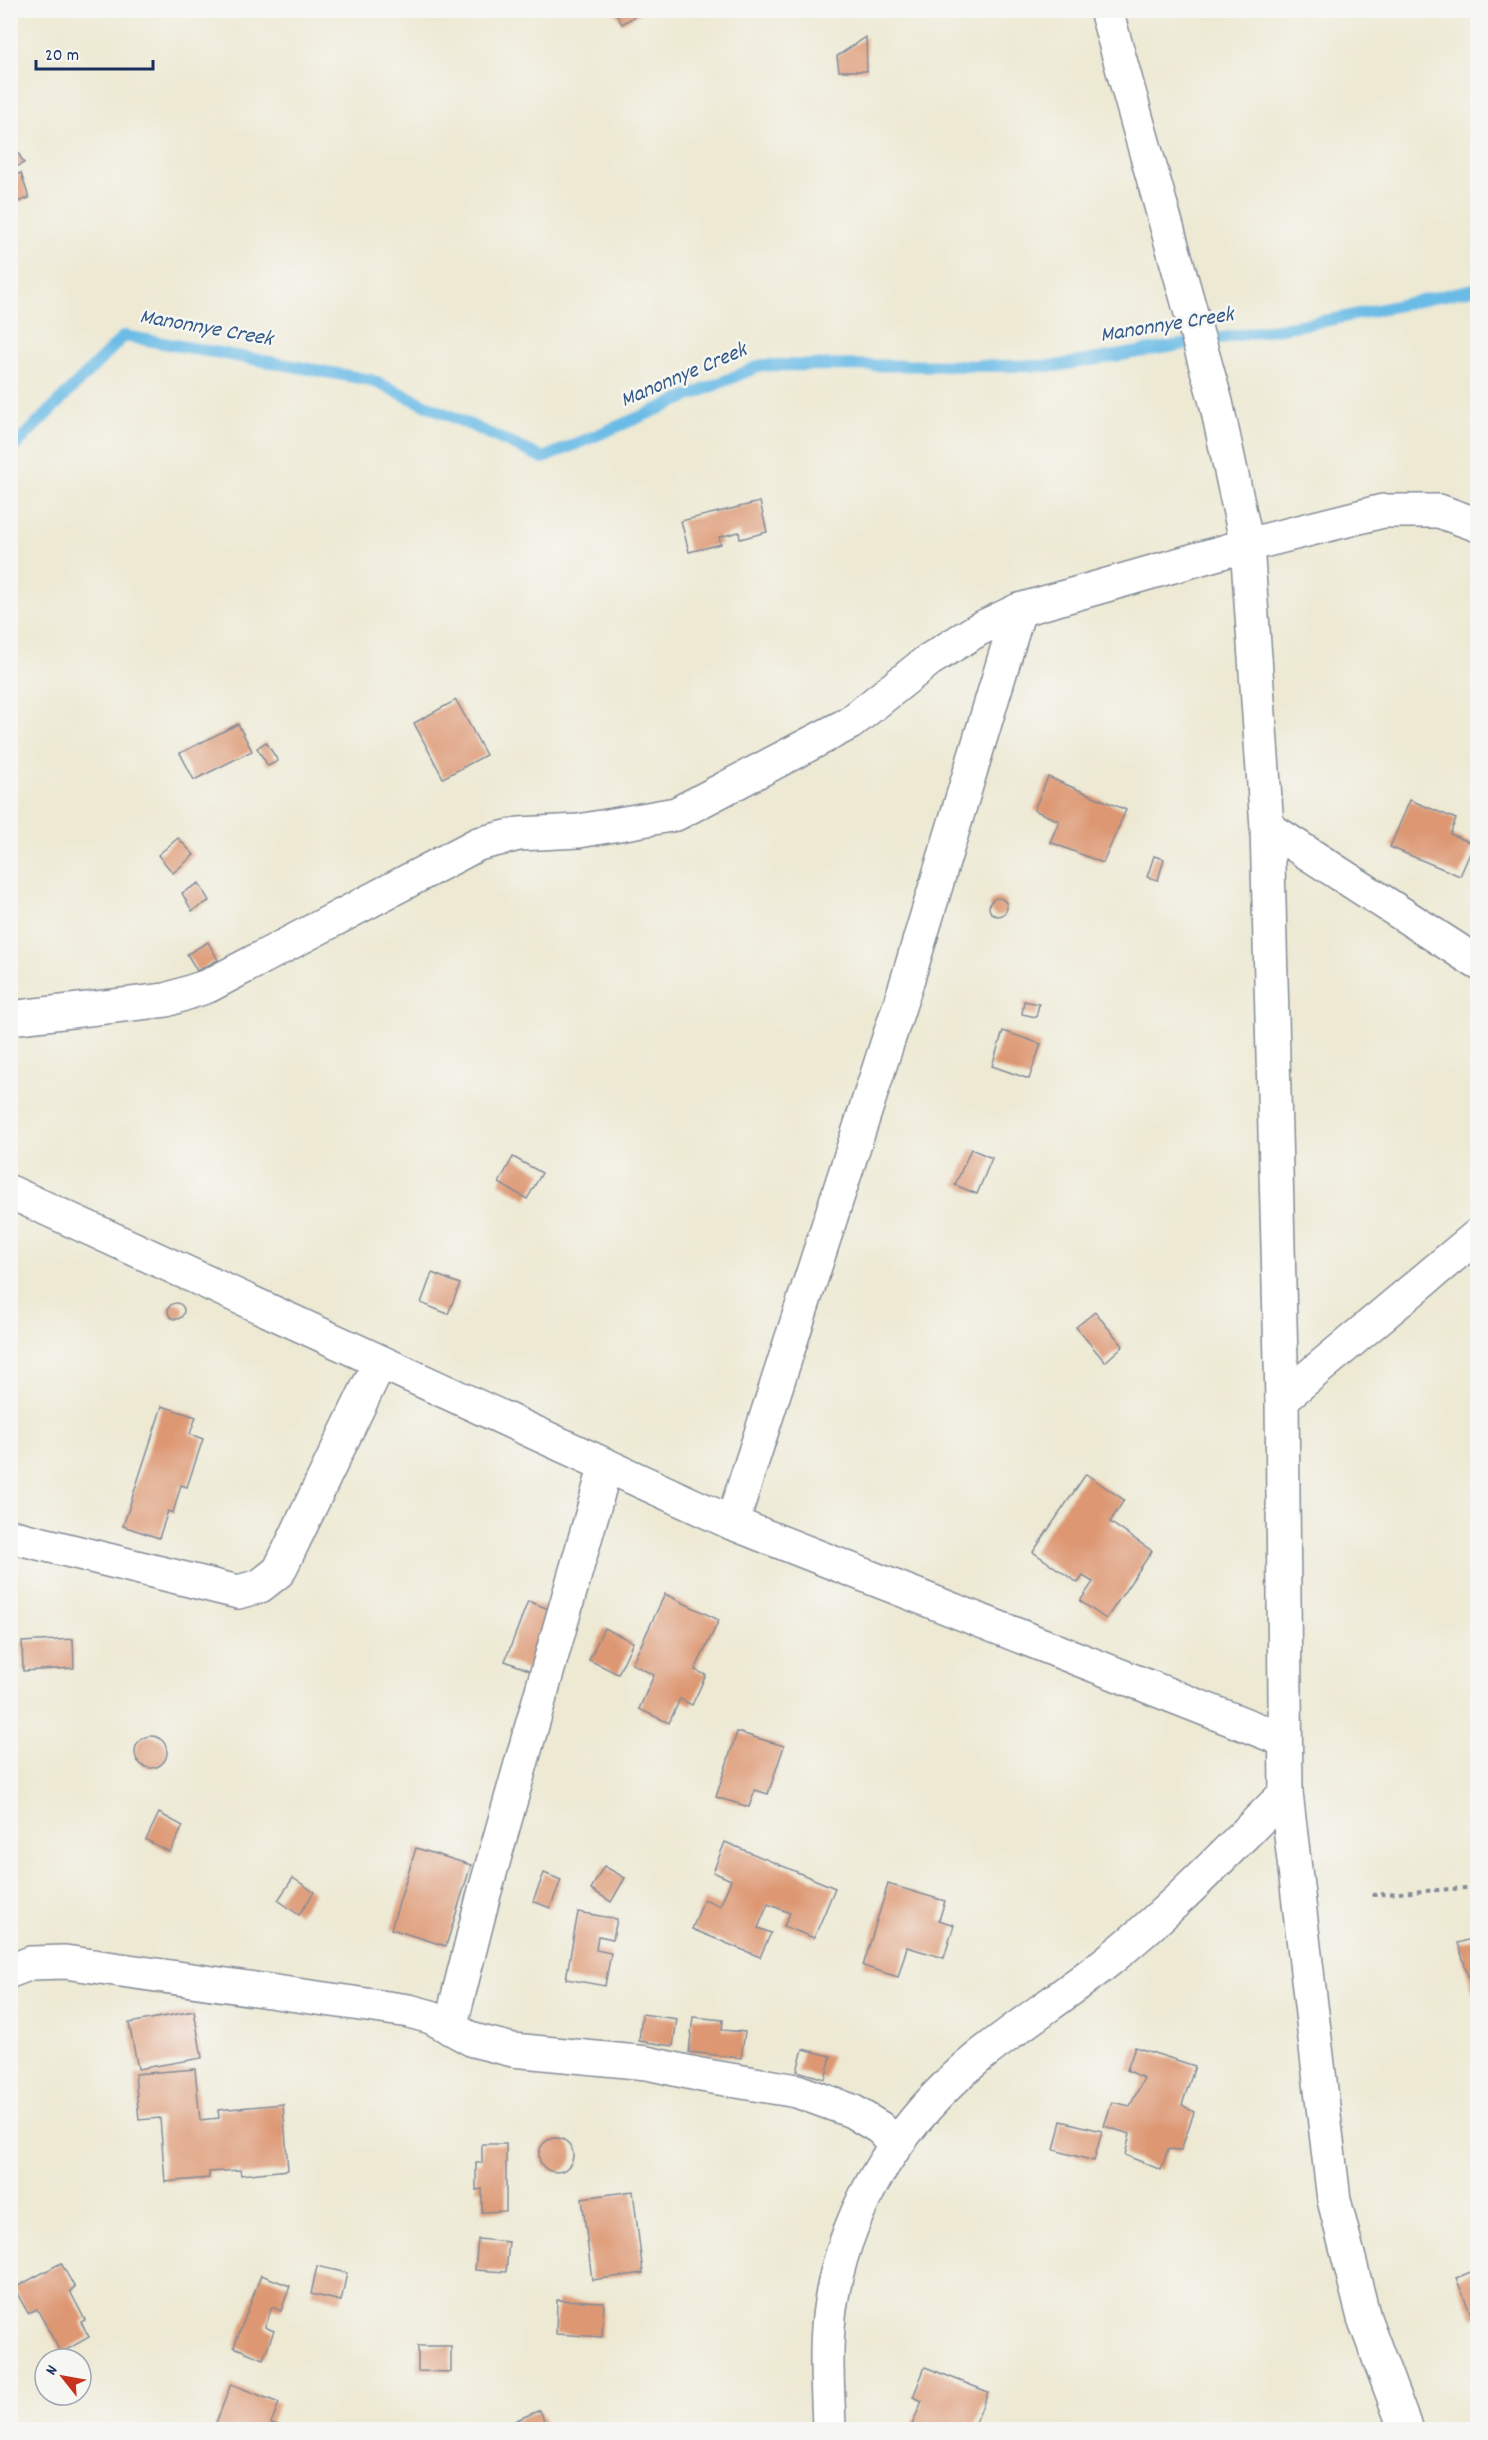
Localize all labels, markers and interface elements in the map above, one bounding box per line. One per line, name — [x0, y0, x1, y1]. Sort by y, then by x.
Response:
scale bar — [36, 33, 153, 71]
text: 20 m — [45, 44, 79, 69]
water label: Manonnye Creek — [1098, 300, 1238, 352]
water label: Manonnye Creek — [137, 302, 277, 356]
water label: Manonnye Creek — [616, 335, 754, 417]
north arrow — [33, 2347, 93, 2407]
text: N — [40, 2361, 64, 2380]

